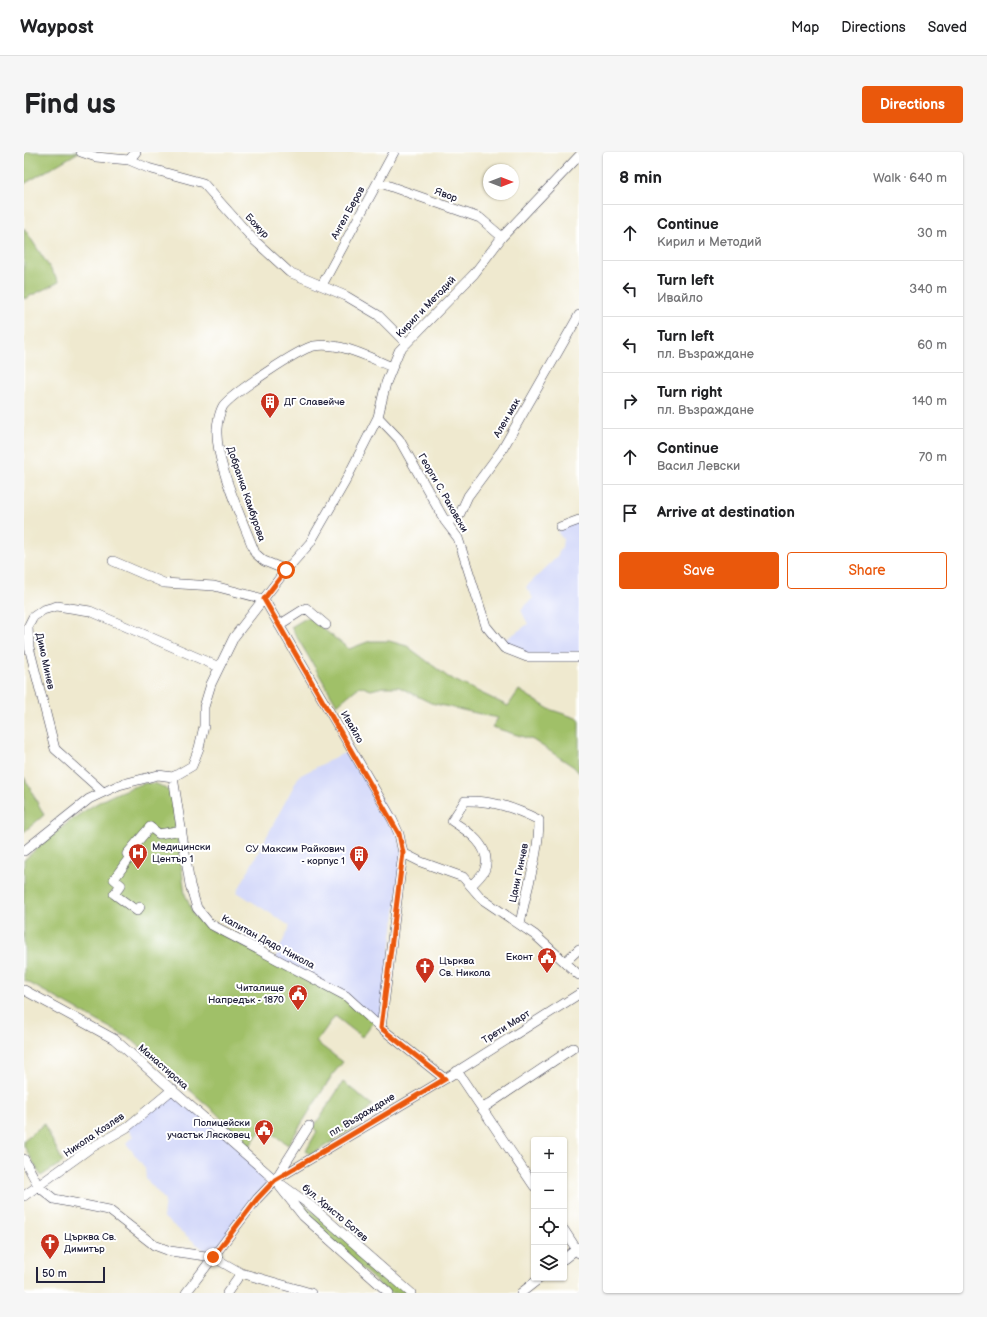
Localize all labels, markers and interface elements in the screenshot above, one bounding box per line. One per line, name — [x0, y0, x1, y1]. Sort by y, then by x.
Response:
text: Waypost — [20, 16, 94, 39]
text: Map — [791, 19, 819, 36]
text: Directions — [841, 19, 906, 36]
text: Saved — [928, 19, 967, 36]
button: Directions — [862, 86, 963, 123]
text: Find us — [24, 88, 116, 121]
north arrow — [483, 164, 519, 200]
text: 8 min — [619, 168, 662, 188]
text: Walk · 640 m — [873, 170, 947, 186]
street label: Ангел Беров — [328, 184, 368, 242]
street label: Явор — [433, 185, 459, 205]
street label: Божур — [243, 211, 272, 241]
text: Continue — [657, 215, 719, 234]
icon: ahead — [619, 222, 641, 244]
text: 30 m — [917, 225, 947, 241]
text: Кирил и Методий — [657, 234, 762, 250]
text: Turn left — [657, 271, 714, 290]
street label: Кирил и Методий — [394, 274, 459, 340]
icon: left — [619, 278, 641, 300]
text: 340 m — [909, 281, 947, 297]
text: Ивайло — [657, 290, 703, 306]
text: Turn left — [657, 327, 714, 346]
icon: left — [619, 334, 641, 356]
text: 60 m — [917, 337, 947, 353]
text: пл. Възраждане — [657, 346, 754, 362]
text: Turn right — [657, 383, 722, 402]
icon: right — [619, 390, 641, 412]
building icon: ДГ Славейче — [259, 391, 281, 419]
text: 140 m — [912, 393, 947, 409]
place label: ДГ Славейче — [284, 396, 345, 408]
street label: Ален мак — [490, 396, 523, 441]
text: пл. Възраждане — [657, 402, 754, 418]
text: Continue — [657, 439, 719, 458]
street label: Добранка Камбурова — [224, 445, 268, 543]
icon: ahead — [619, 446, 641, 468]
text: 70 m — [919, 449, 947, 465]
street label: Георги С. Раковски — [416, 451, 470, 535]
text: Васил Левски — [657, 458, 740, 474]
icon: arrive — [619, 502, 641, 524]
text: Arrive at destination — [657, 503, 795, 522]
button: Save — [619, 552, 779, 589]
button: Share — [787, 552, 947, 589]
route start — [277, 561, 295, 579]
street label: Димо Минев — [33, 632, 57, 691]
street label: Ивайло — [338, 709, 366, 745]
place label: Медицински Център 1 — [152, 841, 211, 865]
hospital icon: Медицински Център 1 — [127, 842, 149, 870]
street label: Цани Гинчев — [507, 842, 531, 904]
place label: СУ Максим Райкович - корпус 1 — [246, 843, 345, 867]
building icon: СУ Максим Райкович - корпус 1 — [348, 844, 370, 872]
street label: Капитан Дядо Никола — [219, 912, 317, 972]
public building icon: Еконт — [536, 946, 558, 974]
place label: Еконт — [506, 951, 533, 963]
place label: Църква Св. Никола — [439, 955, 491, 979]
church icon: Църква Св. Никола — [414, 956, 436, 984]
place label: Читалище Напредък - 1870 — [208, 982, 284, 1006]
public building icon: Читалище Напредък - 1870 — [287, 983, 309, 1011]
street label: Трети Март — [480, 1007, 533, 1046]
street label: Манастирска — [135, 1042, 191, 1092]
street label: пл. Възраждане — [327, 1090, 397, 1139]
street label: Никола Козлев — [61, 1110, 127, 1160]
place label: Полицейски участък Лясковец — [167, 1117, 250, 1141]
public building icon: Полицейски участък Лясковец — [253, 1118, 275, 1146]
map controls — [531, 1137, 567, 1281]
button: + — [531, 1137, 567, 1173]
button: − — [531, 1173, 567, 1209]
street label: бул. Христо Ботев — [300, 1182, 371, 1245]
button: locate — [531, 1209, 567, 1245]
place label: Църква Св. Димитър — [64, 1231, 116, 1255]
church icon: Църква Св. Димитър — [39, 1232, 61, 1260]
button: layers — [531, 1245, 567, 1281]
route end — [204, 1248, 222, 1266]
scale bar — [36, 1265, 105, 1284]
text: 50 m — [42, 1267, 67, 1280]

